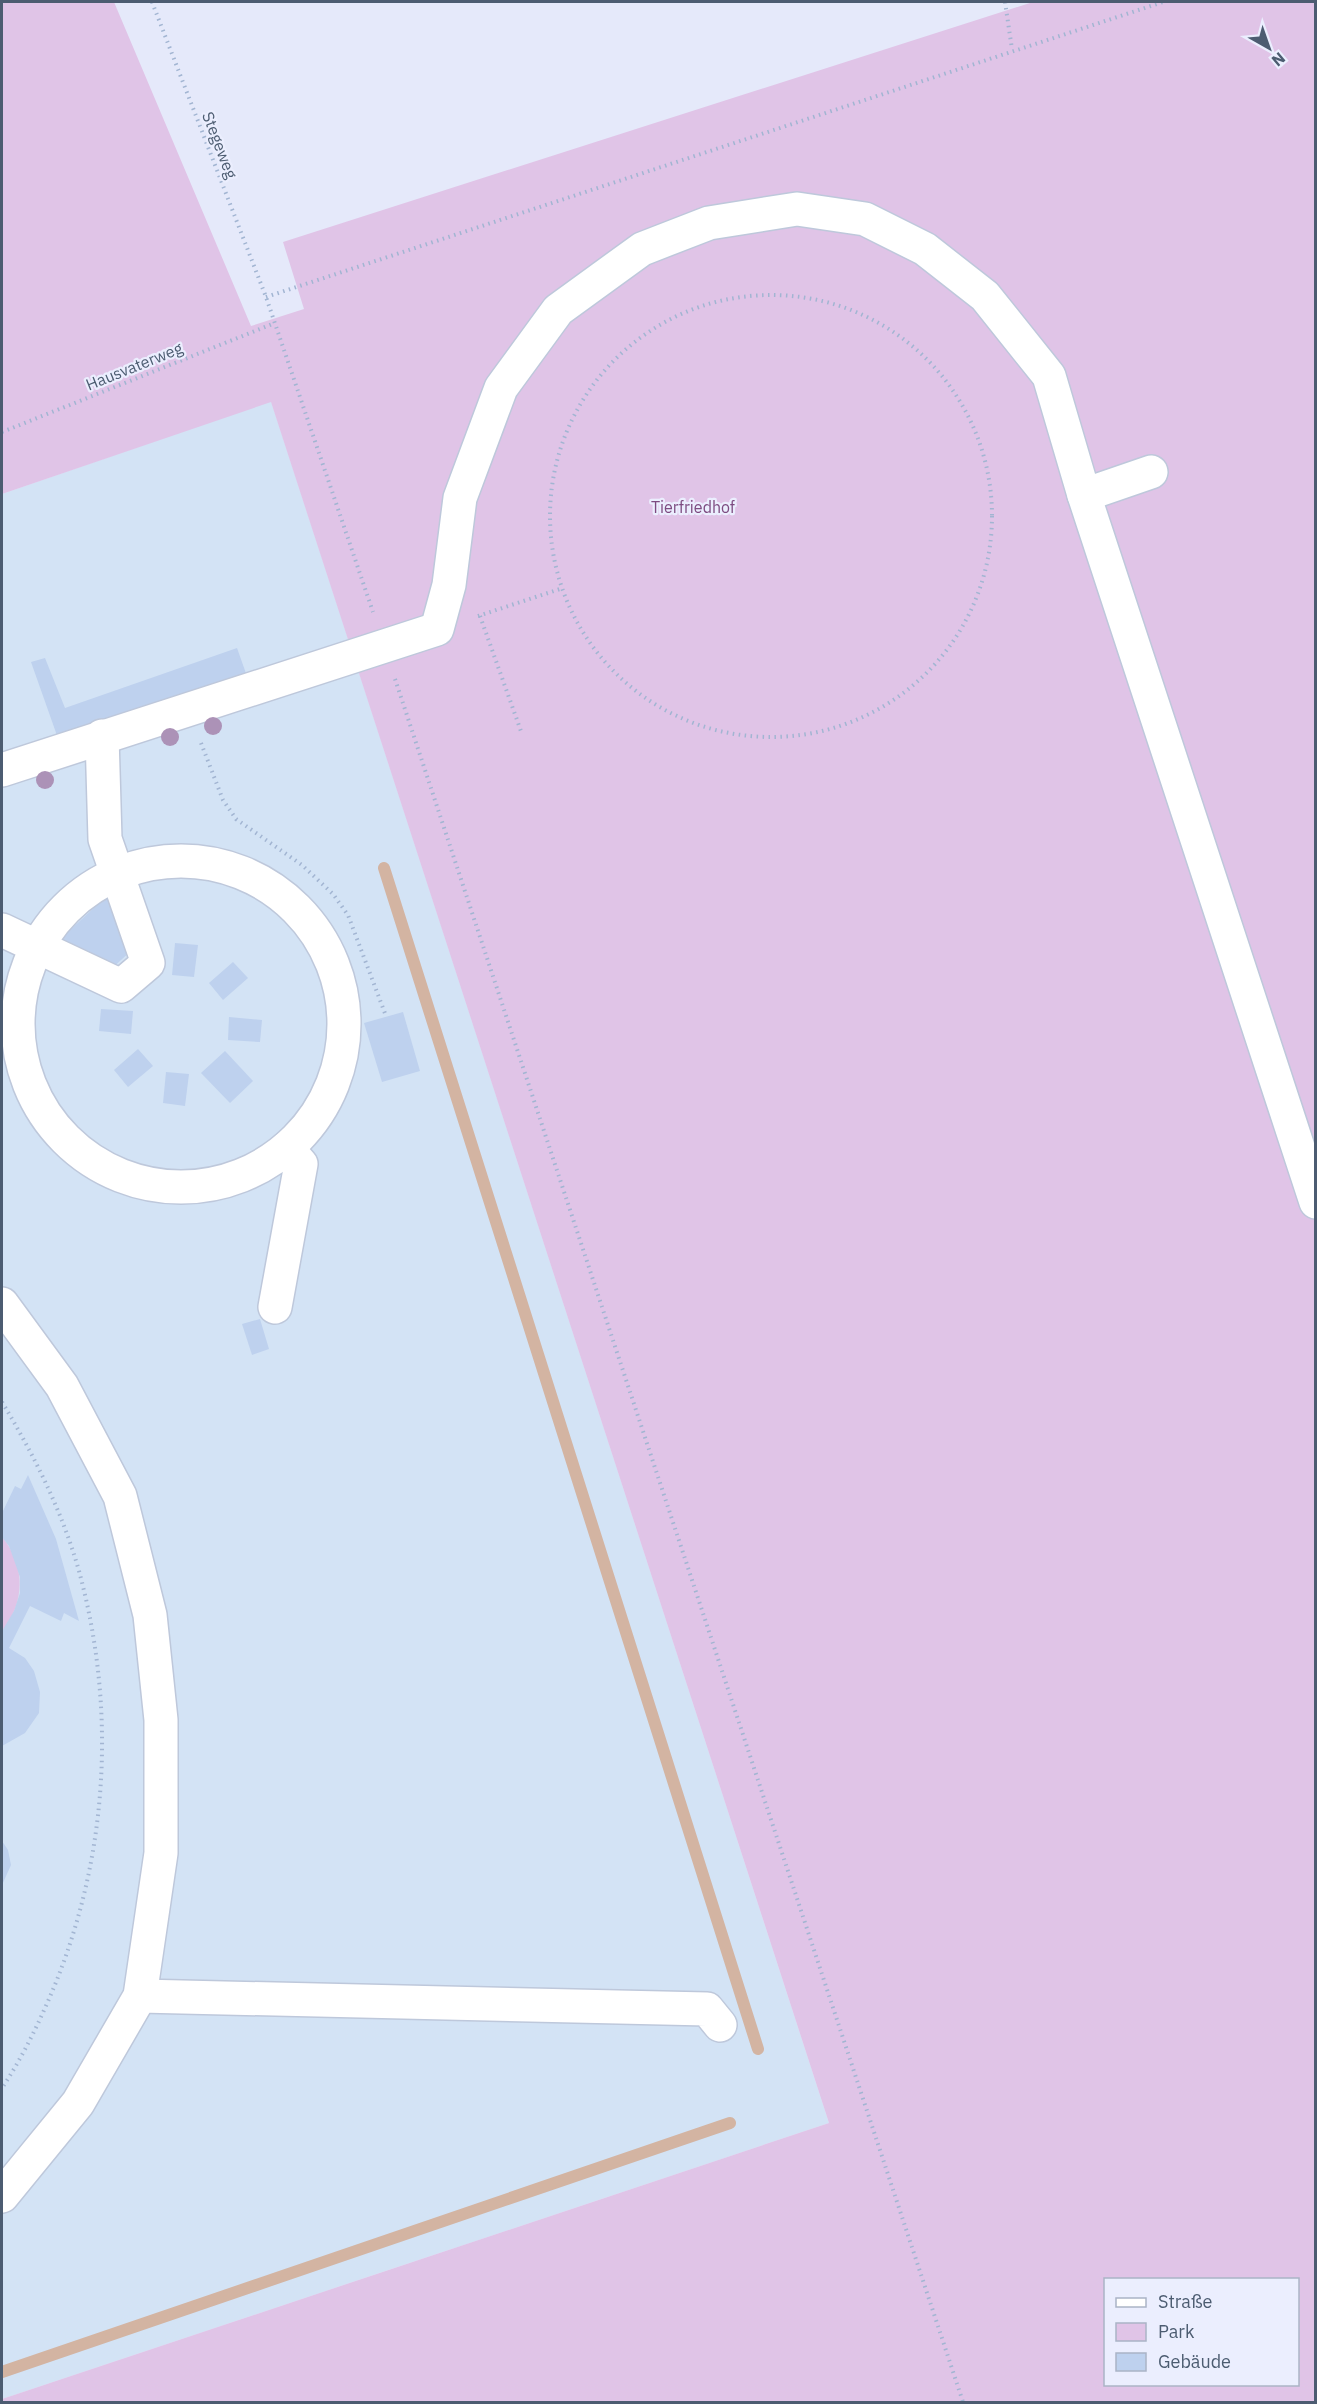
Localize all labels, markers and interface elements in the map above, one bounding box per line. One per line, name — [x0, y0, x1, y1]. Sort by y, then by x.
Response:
north arrow — [1239, 18, 1299, 78]
text: N — [1268, 48, 1290, 71]
street label: Stegeweg — [198, 109, 242, 182]
street label: Hausvaterweg — [83, 337, 186, 394]
park label: Tierfriedhof — [651, 497, 735, 517]
legend — [1104, 2278, 1299, 2386]
text: Straße — [1158, 2290, 1212, 2313]
text: Park — [1158, 2320, 1195, 2343]
text: Gebäude — [1158, 2350, 1231, 2373]

